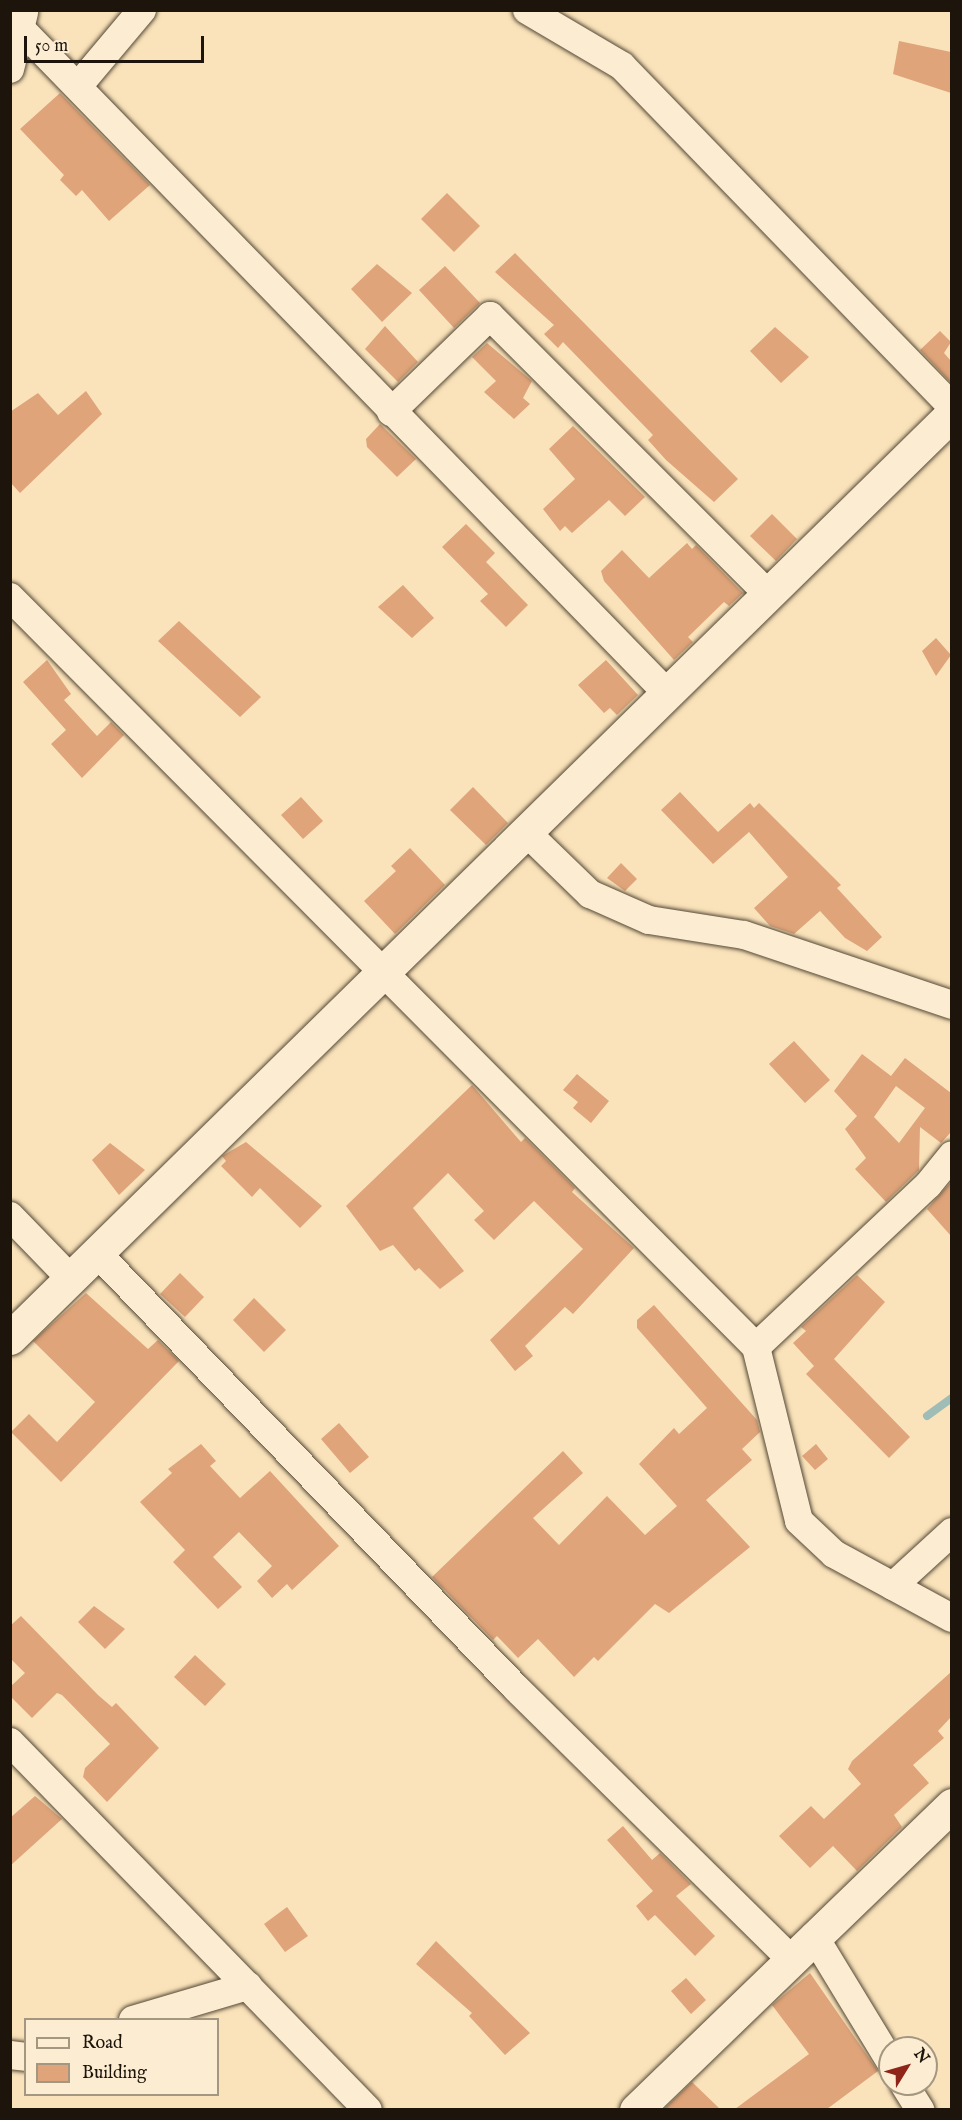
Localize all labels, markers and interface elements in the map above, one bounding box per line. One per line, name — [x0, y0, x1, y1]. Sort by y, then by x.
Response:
scale bar — [27, 24, 207, 62]
text: 50 m — [35, 35, 68, 58]
legend — [24, 2018, 219, 2096]
text: Road — [82, 2032, 123, 2055]
north arrow — [878, 2036, 938, 2096]
text: N — [909, 2045, 933, 2068]
text: Building — [82, 2062, 147, 2085]

